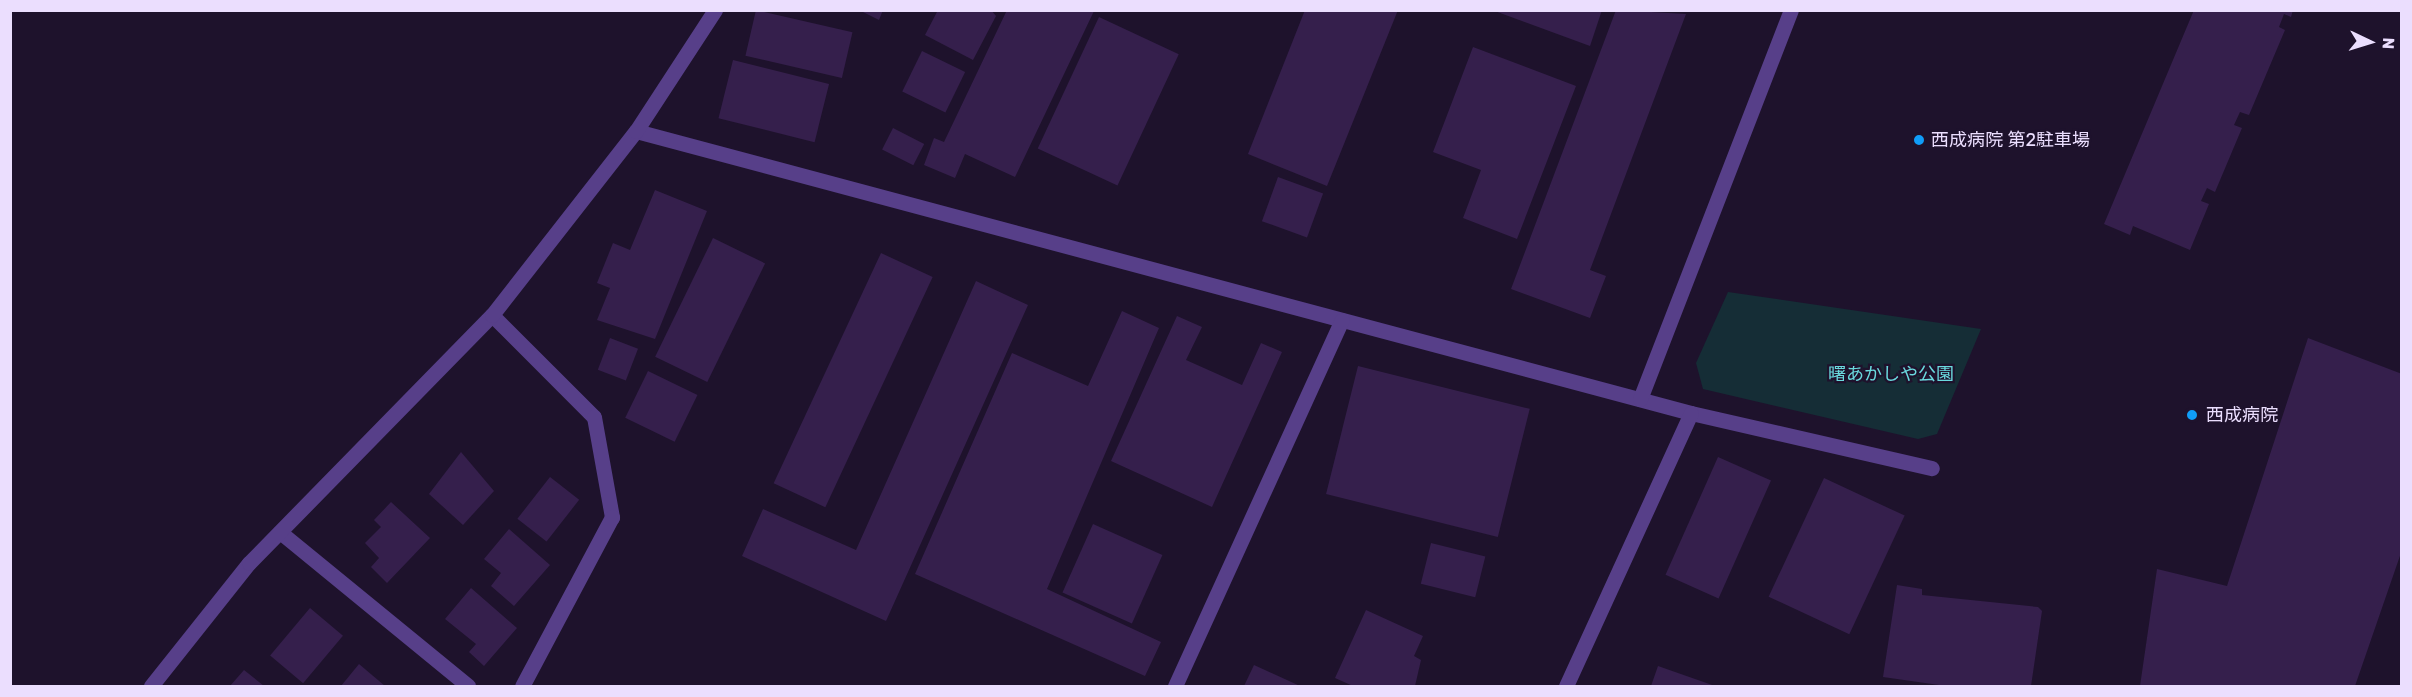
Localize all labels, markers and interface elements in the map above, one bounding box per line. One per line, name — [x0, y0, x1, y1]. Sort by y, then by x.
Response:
north arrow — [2340, 12, 2400, 72]
text: N — [2379, 37, 2398, 50]
place label: 西成病院 第2駐車場 — [1931, 129, 2090, 151]
marker: 西成病院 第2駐車場 — [1912, 133, 1926, 147]
park label: 曙あかしや公園 — [1828, 363, 1954, 385]
place label: 西成病院 — [2206, 404, 2278, 426]
marker: 西成病院 — [2183, 406, 2201, 424]

